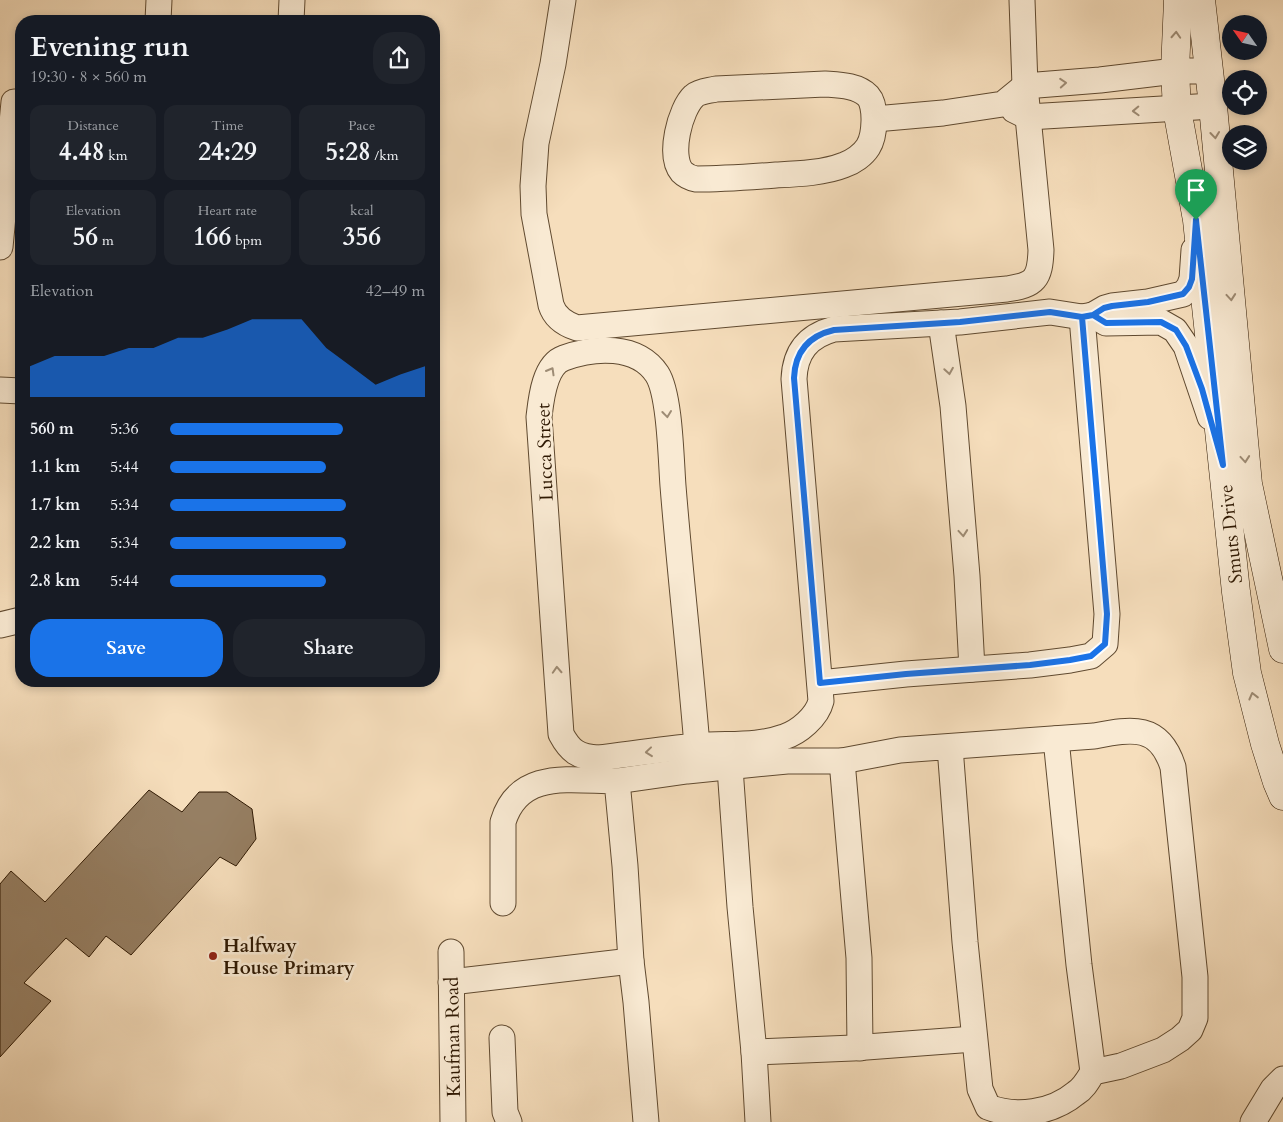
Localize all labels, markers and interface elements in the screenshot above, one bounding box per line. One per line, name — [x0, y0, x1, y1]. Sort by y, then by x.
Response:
north arrow — [1222, 15, 1268, 60]
map controls — [1222, 15, 1267, 170]
text: Evening run — [30, 28, 189, 66]
one-way arrow — [1171, 31, 1182, 39]
button: share — [373, 32, 425, 84]
text: 19:30 · 8 × 560 m — [30, 66, 147, 88]
button: locate — [1222, 70, 1267, 115]
one-way arrow — [1059, 77, 1067, 88]
one-way arrow — [1132, 105, 1140, 116]
text: Distance — [68, 116, 119, 135]
text: Time — [211, 116, 244, 135]
text: Pace — [348, 116, 375, 135]
button: layers — [1222, 125, 1267, 170]
one-way arrow — [1209, 132, 1220, 140]
text: 4.48 — [59, 135, 104, 169]
text: 24:29 — [198, 135, 257, 169]
text: 5:28 — [325, 135, 371, 169]
text: km — [104, 146, 128, 165]
text: /km — [371, 146, 398, 165]
pin — [1175, 169, 1217, 220]
icon: arrive — [1182, 176, 1210, 204]
text: Elevation — [65, 201, 121, 220]
text: Heart rate — [198, 201, 257, 220]
text: kcal — [350, 201, 374, 220]
text: 56 — [73, 220, 98, 254]
text: 166 — [193, 220, 231, 254]
text: 356 — [343, 220, 381, 254]
text: m — [98, 231, 114, 250]
text: bpm — [231, 231, 262, 250]
text: Elevation — [30, 280, 94, 302]
text: 42–49 m — [366, 280, 425, 302]
one-way arrow — [1225, 293, 1236, 301]
one-way arrow — [545, 367, 555, 376]
one-way arrow — [943, 367, 954, 375]
street label: Lucca Street — [530, 402, 560, 502]
one-way arrow — [661, 411, 672, 419]
text: 560 m — [30, 418, 74, 440]
text: 5:36 — [110, 418, 139, 440]
one-way arrow — [1240, 455, 1251, 463]
text: 1.1 km — [30, 456, 80, 478]
text: 5:44 — [110, 456, 139, 478]
street label: Smuts Drive — [1213, 483, 1249, 585]
text: 1.7 km — [30, 494, 80, 516]
text: 5:34 — [110, 494, 139, 516]
one-way arrow — [957, 529, 968, 537]
text: 2.2 km — [30, 532, 80, 554]
text: 5:34 — [110, 532, 139, 554]
text: 2.8 km — [30, 570, 80, 592]
text: 5:44 — [110, 570, 139, 592]
button: Save — [30, 619, 223, 677]
button: Share — [233, 619, 425, 677]
one-way arrow — [552, 666, 562, 674]
one-way arrow — [1248, 692, 1259, 701]
one-way arrow — [645, 746, 653, 757]
place label: Halfway House Primary — [223, 933, 355, 981]
marker: Halfway House Primary — [207, 950, 219, 962]
street label: Kaufman Road — [439, 977, 467, 1097]

